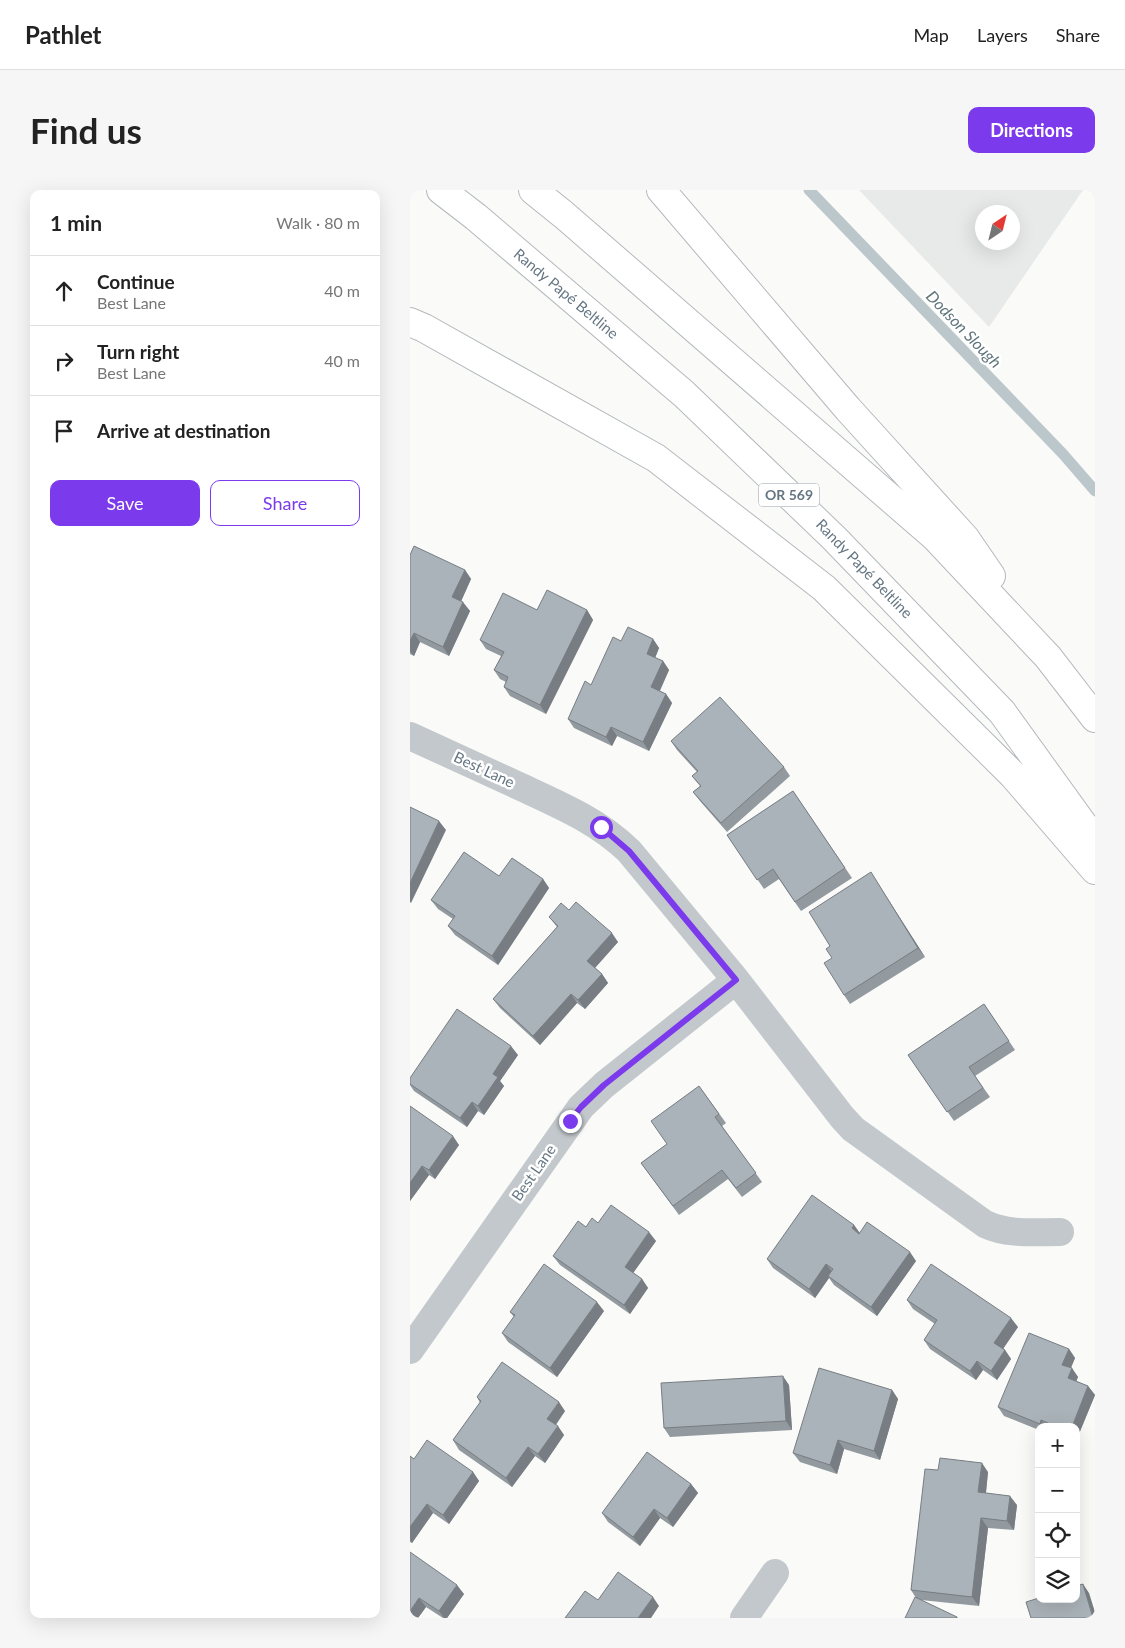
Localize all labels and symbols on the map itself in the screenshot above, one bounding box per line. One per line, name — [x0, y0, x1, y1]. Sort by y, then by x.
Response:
north arrow — [975, 205, 1020, 250]
street label: Randy Papé Beltline — [511, 244, 623, 342]
water label: Dodson Slough — [923, 286, 1006, 371]
road number: OR 569 — [759, 484, 819, 506]
street label: Randy Papé Beltline — [813, 515, 917, 622]
street label: Best Lane — [451, 747, 518, 791]
route start — [590, 816, 613, 839]
route end — [559, 1110, 582, 1133]
street label: Best Lane — [507, 1141, 559, 1204]

